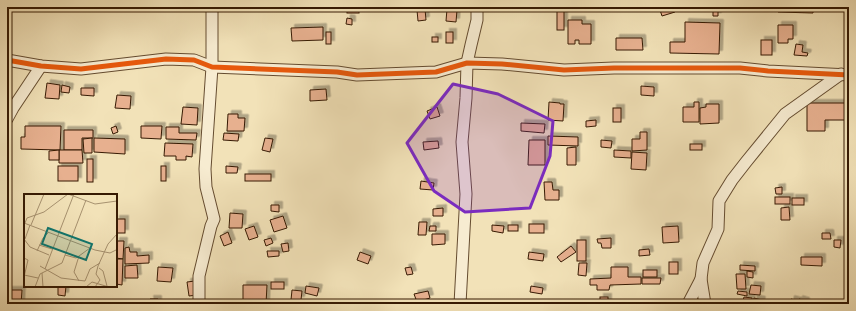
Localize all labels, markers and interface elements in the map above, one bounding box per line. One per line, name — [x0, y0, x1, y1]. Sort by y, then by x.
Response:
inset map — [24, 194, 117, 287]

